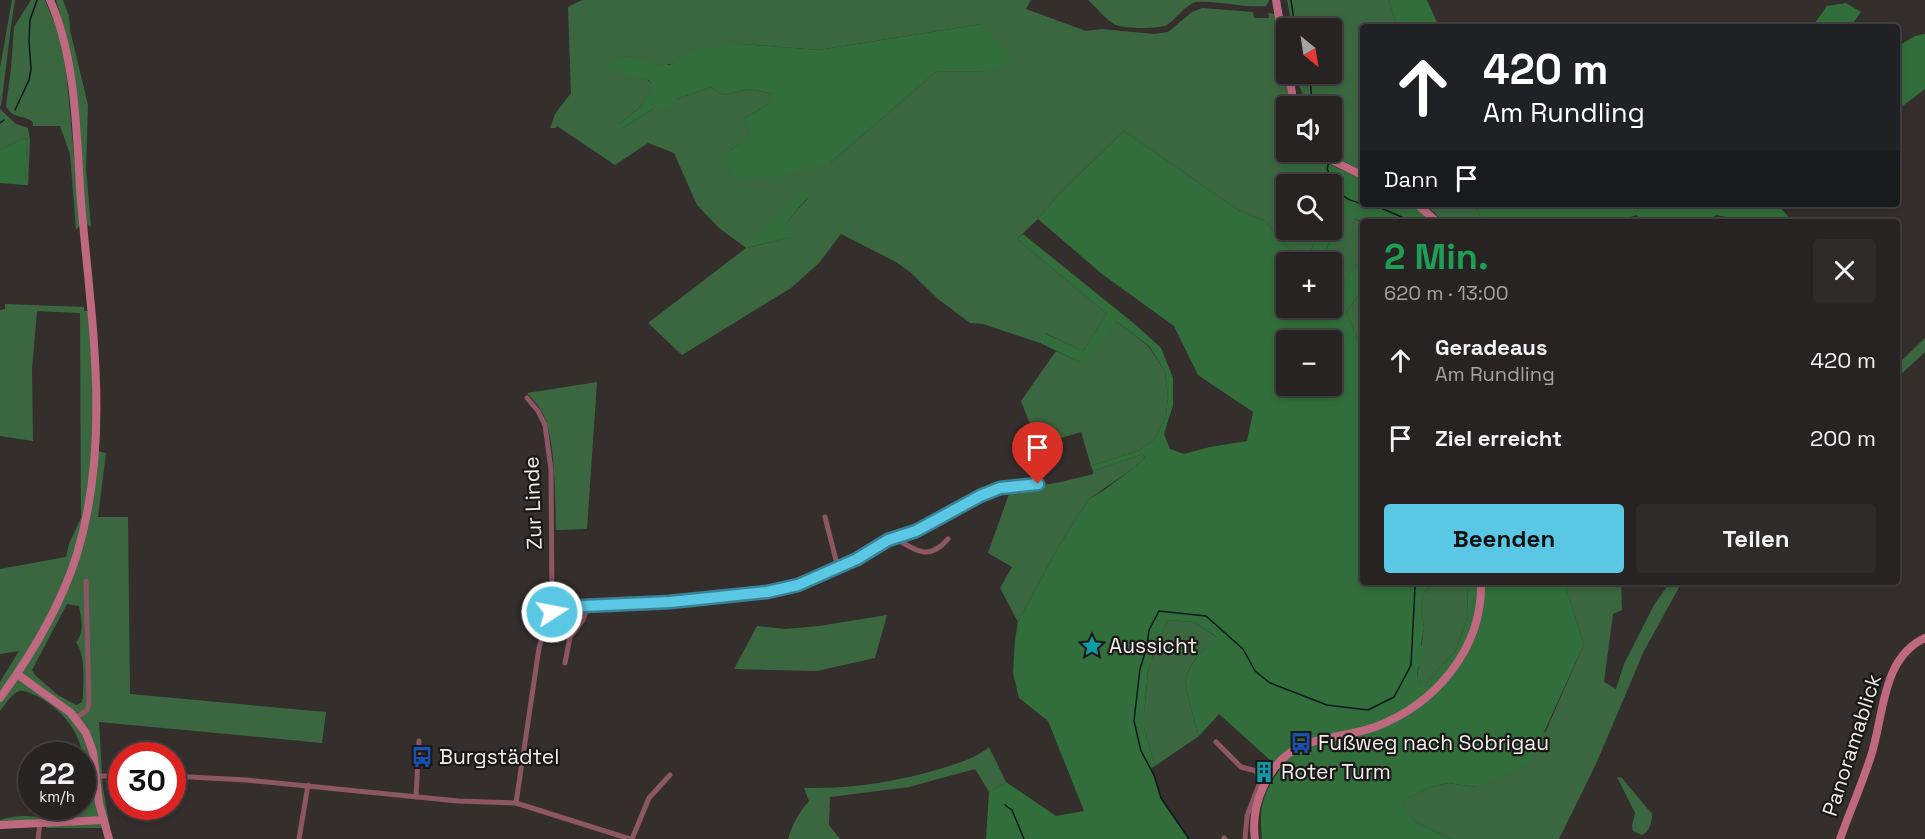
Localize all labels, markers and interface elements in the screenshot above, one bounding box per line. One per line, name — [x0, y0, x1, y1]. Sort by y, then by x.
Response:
north arrow — [1276, 18, 1342, 84]
map controls — [1276, 18, 1342, 396]
text: 420 m — [1483, 43, 1608, 96]
icon: ahead — [1384, 48, 1462, 126]
text: Am Rundling — [1483, 95, 1645, 130]
button: sound — [1276, 96, 1342, 162]
icon: arrive — [1450, 162, 1483, 195]
text: Dann — [1384, 165, 1438, 193]
button: search — [1276, 174, 1342, 240]
text: 2 Min. — [1384, 234, 1489, 280]
button: close — [1813, 239, 1876, 302]
button: + — [1276, 252, 1342, 318]
text: 620 m · 13:00 — [1384, 280, 1509, 306]
button: − — [1276, 330, 1342, 396]
text: Geradeaus — [1435, 333, 1547, 361]
icon: ahead — [1384, 344, 1417, 377]
text: 420 m — [1810, 346, 1876, 374]
text: Am Rundling — [1435, 361, 1555, 387]
pin — [1012, 422, 1063, 484]
icon: arrive — [1384, 422, 1417, 455]
text: Ziel erreicht — [1435, 424, 1562, 452]
text: 200 m — [1810, 424, 1876, 452]
icon: arrive — [1021, 431, 1054, 464]
street label: Zur Linde — [517, 456, 548, 550]
button: Beenden — [1384, 504, 1624, 573]
button: Teilen — [1636, 504, 1876, 573]
position arrow — [520, 580, 584, 644]
place label: Aussicht — [1109, 632, 1197, 659]
place icon: Aussicht — [1080, 634, 1104, 658]
street label: Panoramablick — [1816, 670, 1887, 819]
place label: Fußweg nach Sobrigau — [1318, 729, 1549, 756]
bus stop icon: Fußweg nach Sobrigau — [1289, 731, 1313, 755]
speed limit sign: 30 — [108, 742, 186, 820]
place label: Burgstädtel — [439, 743, 559, 770]
bus stop icon: Burgstädtel — [410, 745, 434, 769]
text: 22 — [39, 754, 75, 793]
place label: Roter Turm — [1281, 758, 1391, 785]
building icon: Roter Turm — [1252, 760, 1276, 784]
text: km/h — [39, 787, 75, 806]

